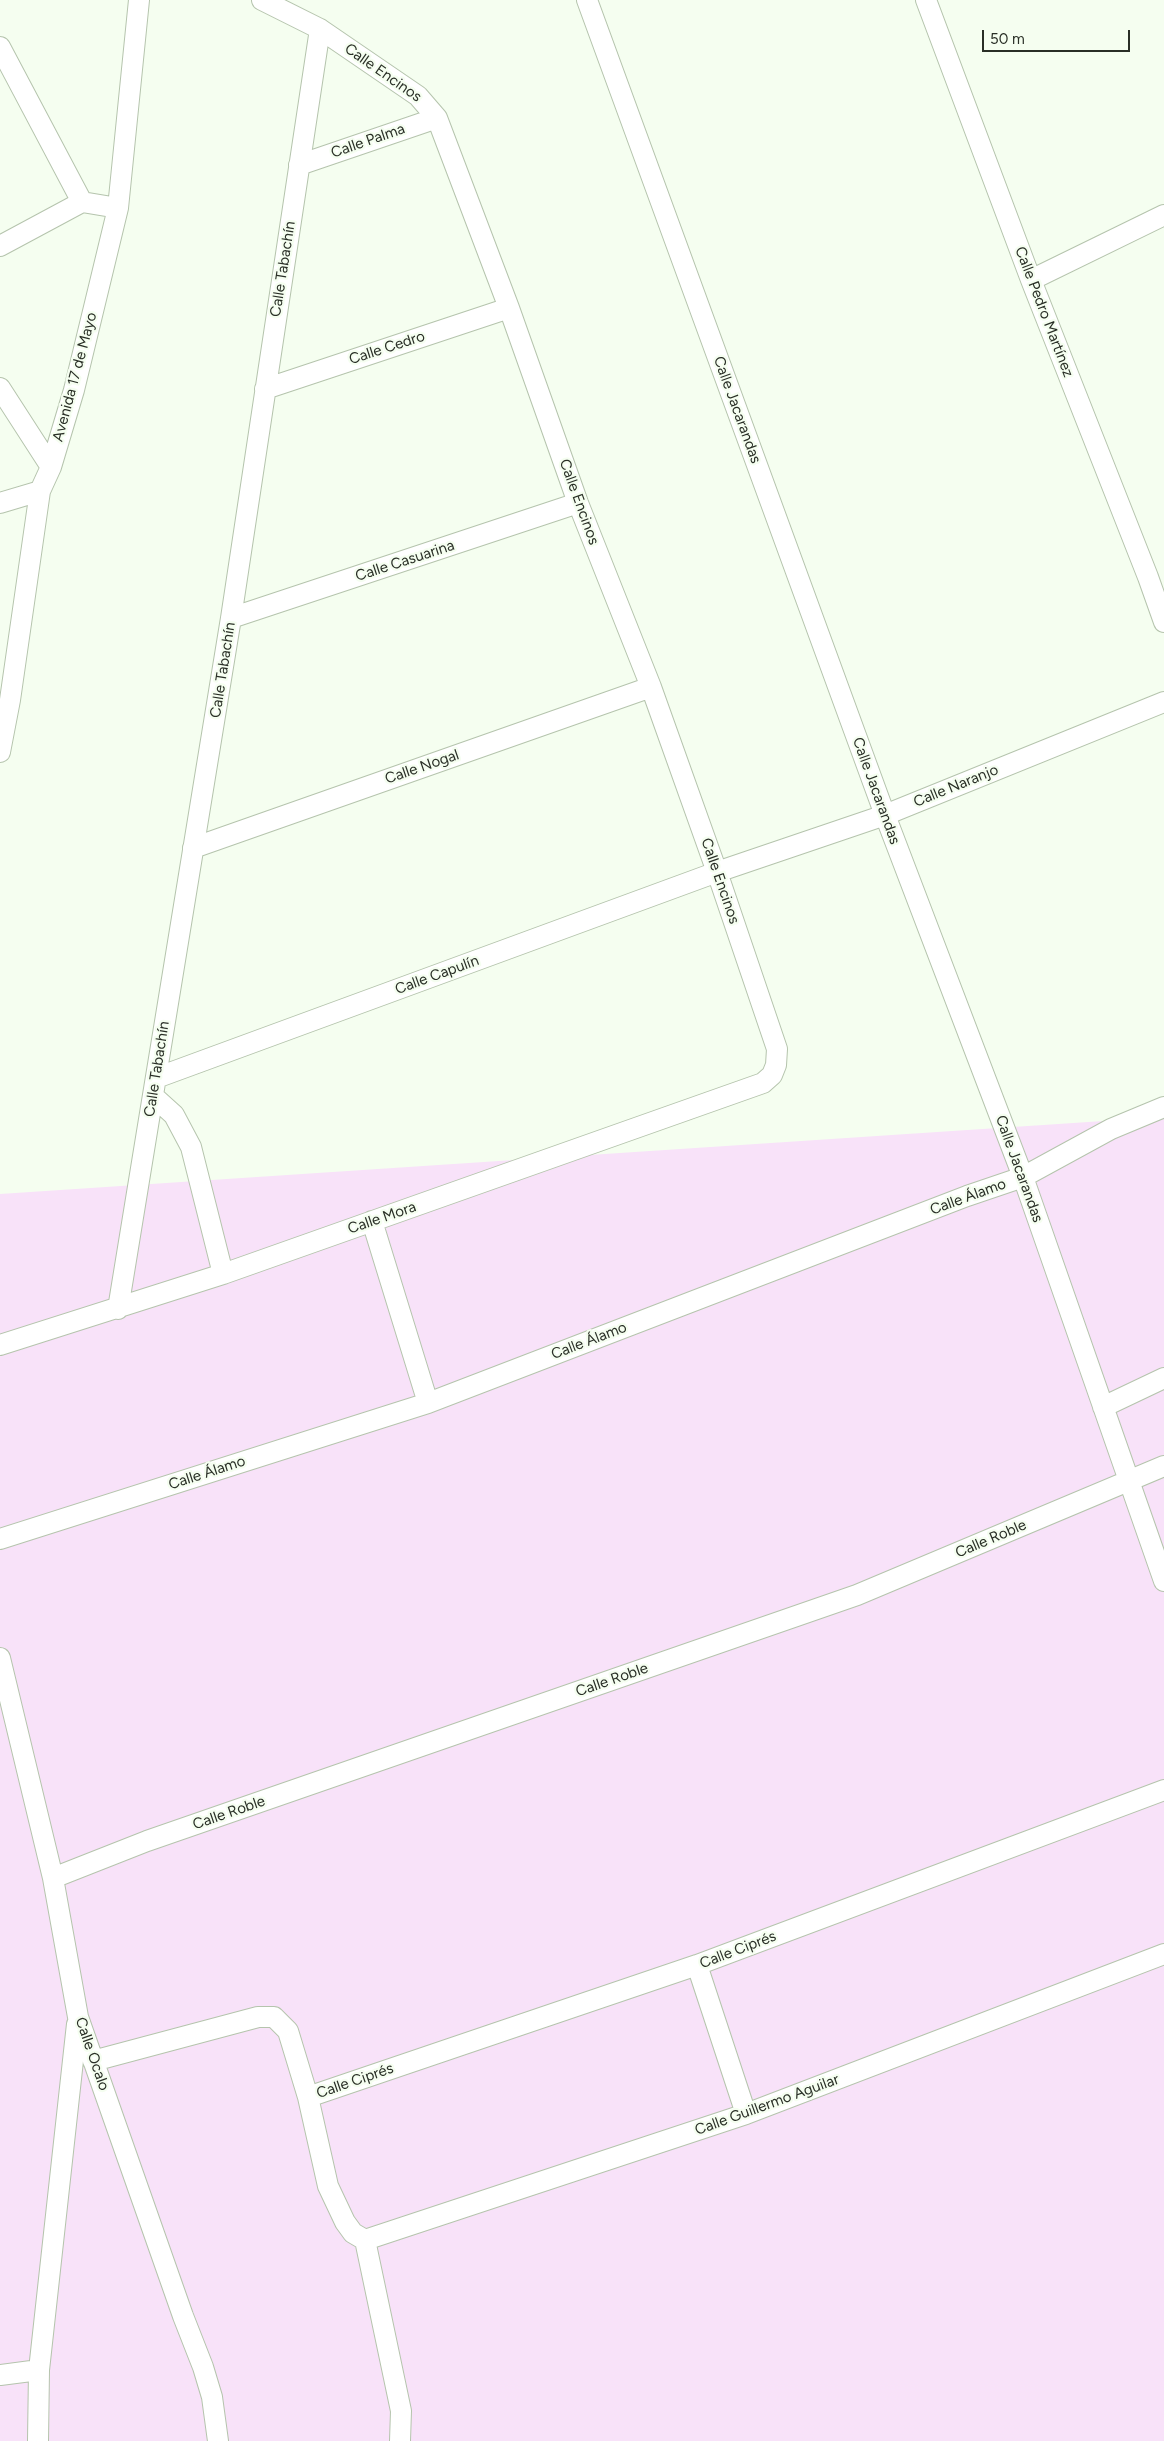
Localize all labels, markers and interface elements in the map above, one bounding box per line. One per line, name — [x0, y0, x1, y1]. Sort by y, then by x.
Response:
scale bar — [984, 20, 1132, 52]
text: 50 m — [990, 30, 1025, 48]
street label: Calle Encinos — [341, 40, 425, 106]
street label: Calle Palma — [329, 120, 407, 162]
street label: Calle Tabachín — [267, 220, 299, 318]
street label: Calle Pedro Martínez — [1011, 244, 1077, 380]
street label: Avenida 17 de Mayo — [49, 310, 101, 444]
street label: Calle Cedro — [347, 327, 427, 369]
street label: Calle Jacarandas — [709, 354, 765, 466]
street label: Calle Encinos — [555, 457, 603, 547]
street label: Calle Casuarina — [353, 537, 457, 585]
street label: Calle Tabachín — [207, 621, 239, 719]
street label: Calle Jacarandas — [848, 735, 904, 847]
street label: Calle Nogal — [383, 746, 461, 788]
street label: Calle Naranjo — [911, 761, 1001, 811]
street label: Calle Encinos — [697, 836, 743, 926]
street label: Calle Capulín — [393, 952, 481, 998]
street label: Calle Tabachín — [141, 1020, 173, 1118]
street label: Calle Jacarandas — [991, 1113, 1047, 1225]
street label: Calle Álamo — [928, 1175, 1008, 1219]
street label: Calle Mora — [345, 1198, 419, 1238]
street label: Calle Álamo — [549, 1318, 629, 1364]
street label: Calle Álamo — [166, 1452, 248, 1494]
street label: Calle Roble — [953, 1516, 1029, 1562]
street label: Calle Roble — [573, 1659, 651, 1701]
street label: Calle Roble — [190, 1792, 268, 1834]
street label: Calle Ciprés — [697, 1927, 779, 1973]
street label: Calle Ocalo — [71, 2015, 113, 2093]
street label: Calle Ciprés — [314, 2059, 396, 2103]
street label: Calle Guillermo Aguilar — [693, 2071, 841, 2139]

